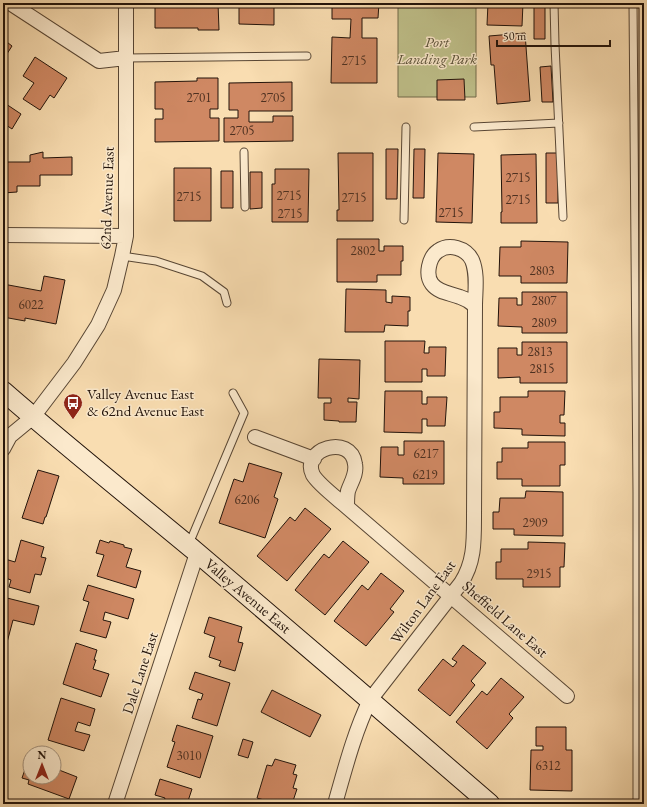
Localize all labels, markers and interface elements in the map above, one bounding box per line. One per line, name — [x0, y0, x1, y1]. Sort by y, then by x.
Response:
scale bar — [497, 22, 610, 48]
text: 50 m — [503, 28, 527, 44]
park label: Port Landing Park — [396, 32, 477, 68]
house number: 2715 — [342, 52, 366, 69]
house number: 2701 — [187, 89, 211, 106]
house number: 2705 — [261, 89, 285, 106]
house number: 2705 — [230, 122, 254, 139]
street label: 62nd Avenue East — [95, 146, 118, 250]
house number: 2715 — [506, 169, 530, 186]
house number: 2715 — [277, 187, 301, 204]
house number: 2715 — [177, 188, 201, 205]
house number: 2715 — [342, 189, 366, 206]
house number: 2715 — [506, 191, 530, 208]
house number: 2715 — [439, 204, 463, 221]
house number: 2715 — [278, 205, 302, 222]
house number: 2802 — [351, 242, 376, 259]
house number: 2803 — [530, 262, 554, 279]
house number: 2807 — [532, 292, 557, 309]
house number: 6022 — [19, 296, 44, 313]
house number: 2809 — [532, 314, 557, 331]
house number: 2813 — [528, 343, 552, 360]
house number: 2815 — [530, 360, 554, 377]
place label: Valley Avenue East & 62nd Avenue East — [87, 384, 204, 420]
bus stop icon: Valley Avenue East & 62nd Avenue East — [62, 392, 84, 420]
house number: 6217 — [414, 445, 439, 462]
house number: 6219 — [413, 466, 438, 483]
house number: 6206 — [235, 491, 259, 508]
house number: 2909 — [523, 514, 548, 531]
street label: Valley Avenue East — [201, 554, 296, 637]
street label: Wilton Lane East — [386, 556, 460, 647]
house number: 2915 — [527, 565, 551, 582]
street label: Sheffield Lane East — [459, 576, 552, 661]
street label: Dale Lane East — [117, 629, 162, 716]
north arrow — [22, 745, 62, 785]
house number: 3010 — [177, 747, 201, 764]
text: N — [38, 748, 47, 762]
house number: 6312 — [536, 757, 561, 774]

